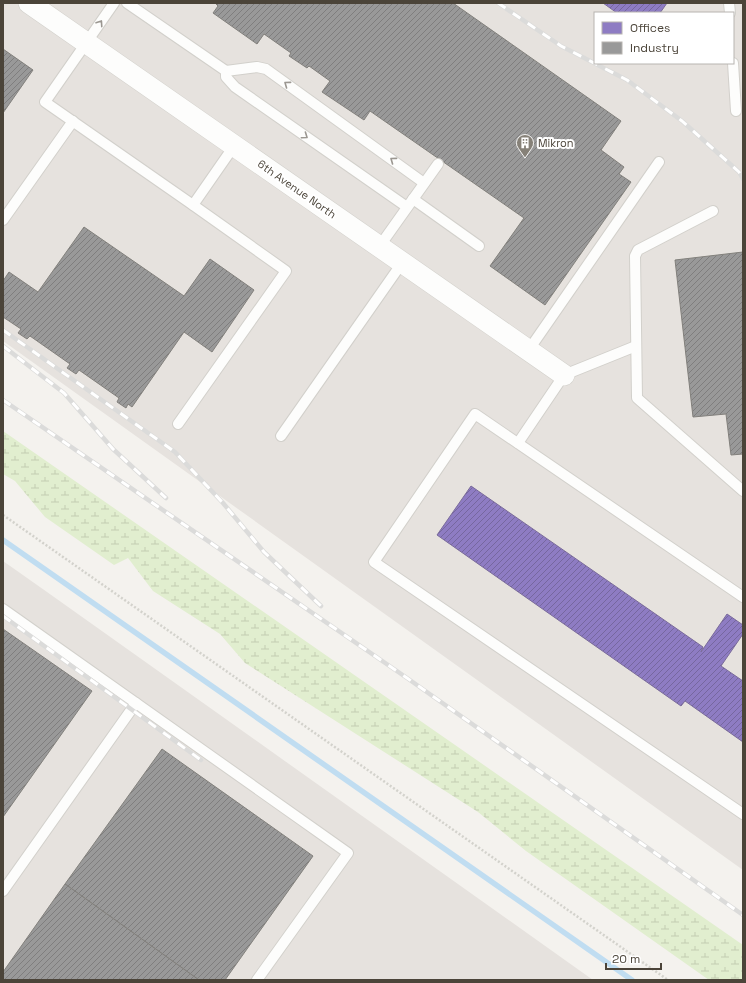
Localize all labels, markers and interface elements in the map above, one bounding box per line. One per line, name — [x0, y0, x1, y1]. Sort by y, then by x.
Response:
legend — [594, 12, 734, 64]
one-way arrow — [95, 20, 103, 27]
text: Offices — [630, 20, 670, 36]
text: Industry — [630, 40, 679, 56]
one-way arrow — [284, 81, 291, 89]
one-way arrow — [301, 131, 308, 139]
building icon: Mikron — [515, 133, 535, 158]
place label: Mikron — [538, 136, 574, 150]
street label: 6th Avenue North — [255, 157, 339, 221]
one-way arrow — [390, 158, 397, 165]
scale bar — [606, 945, 661, 971]
text: 20 m — [612, 951, 640, 967]

